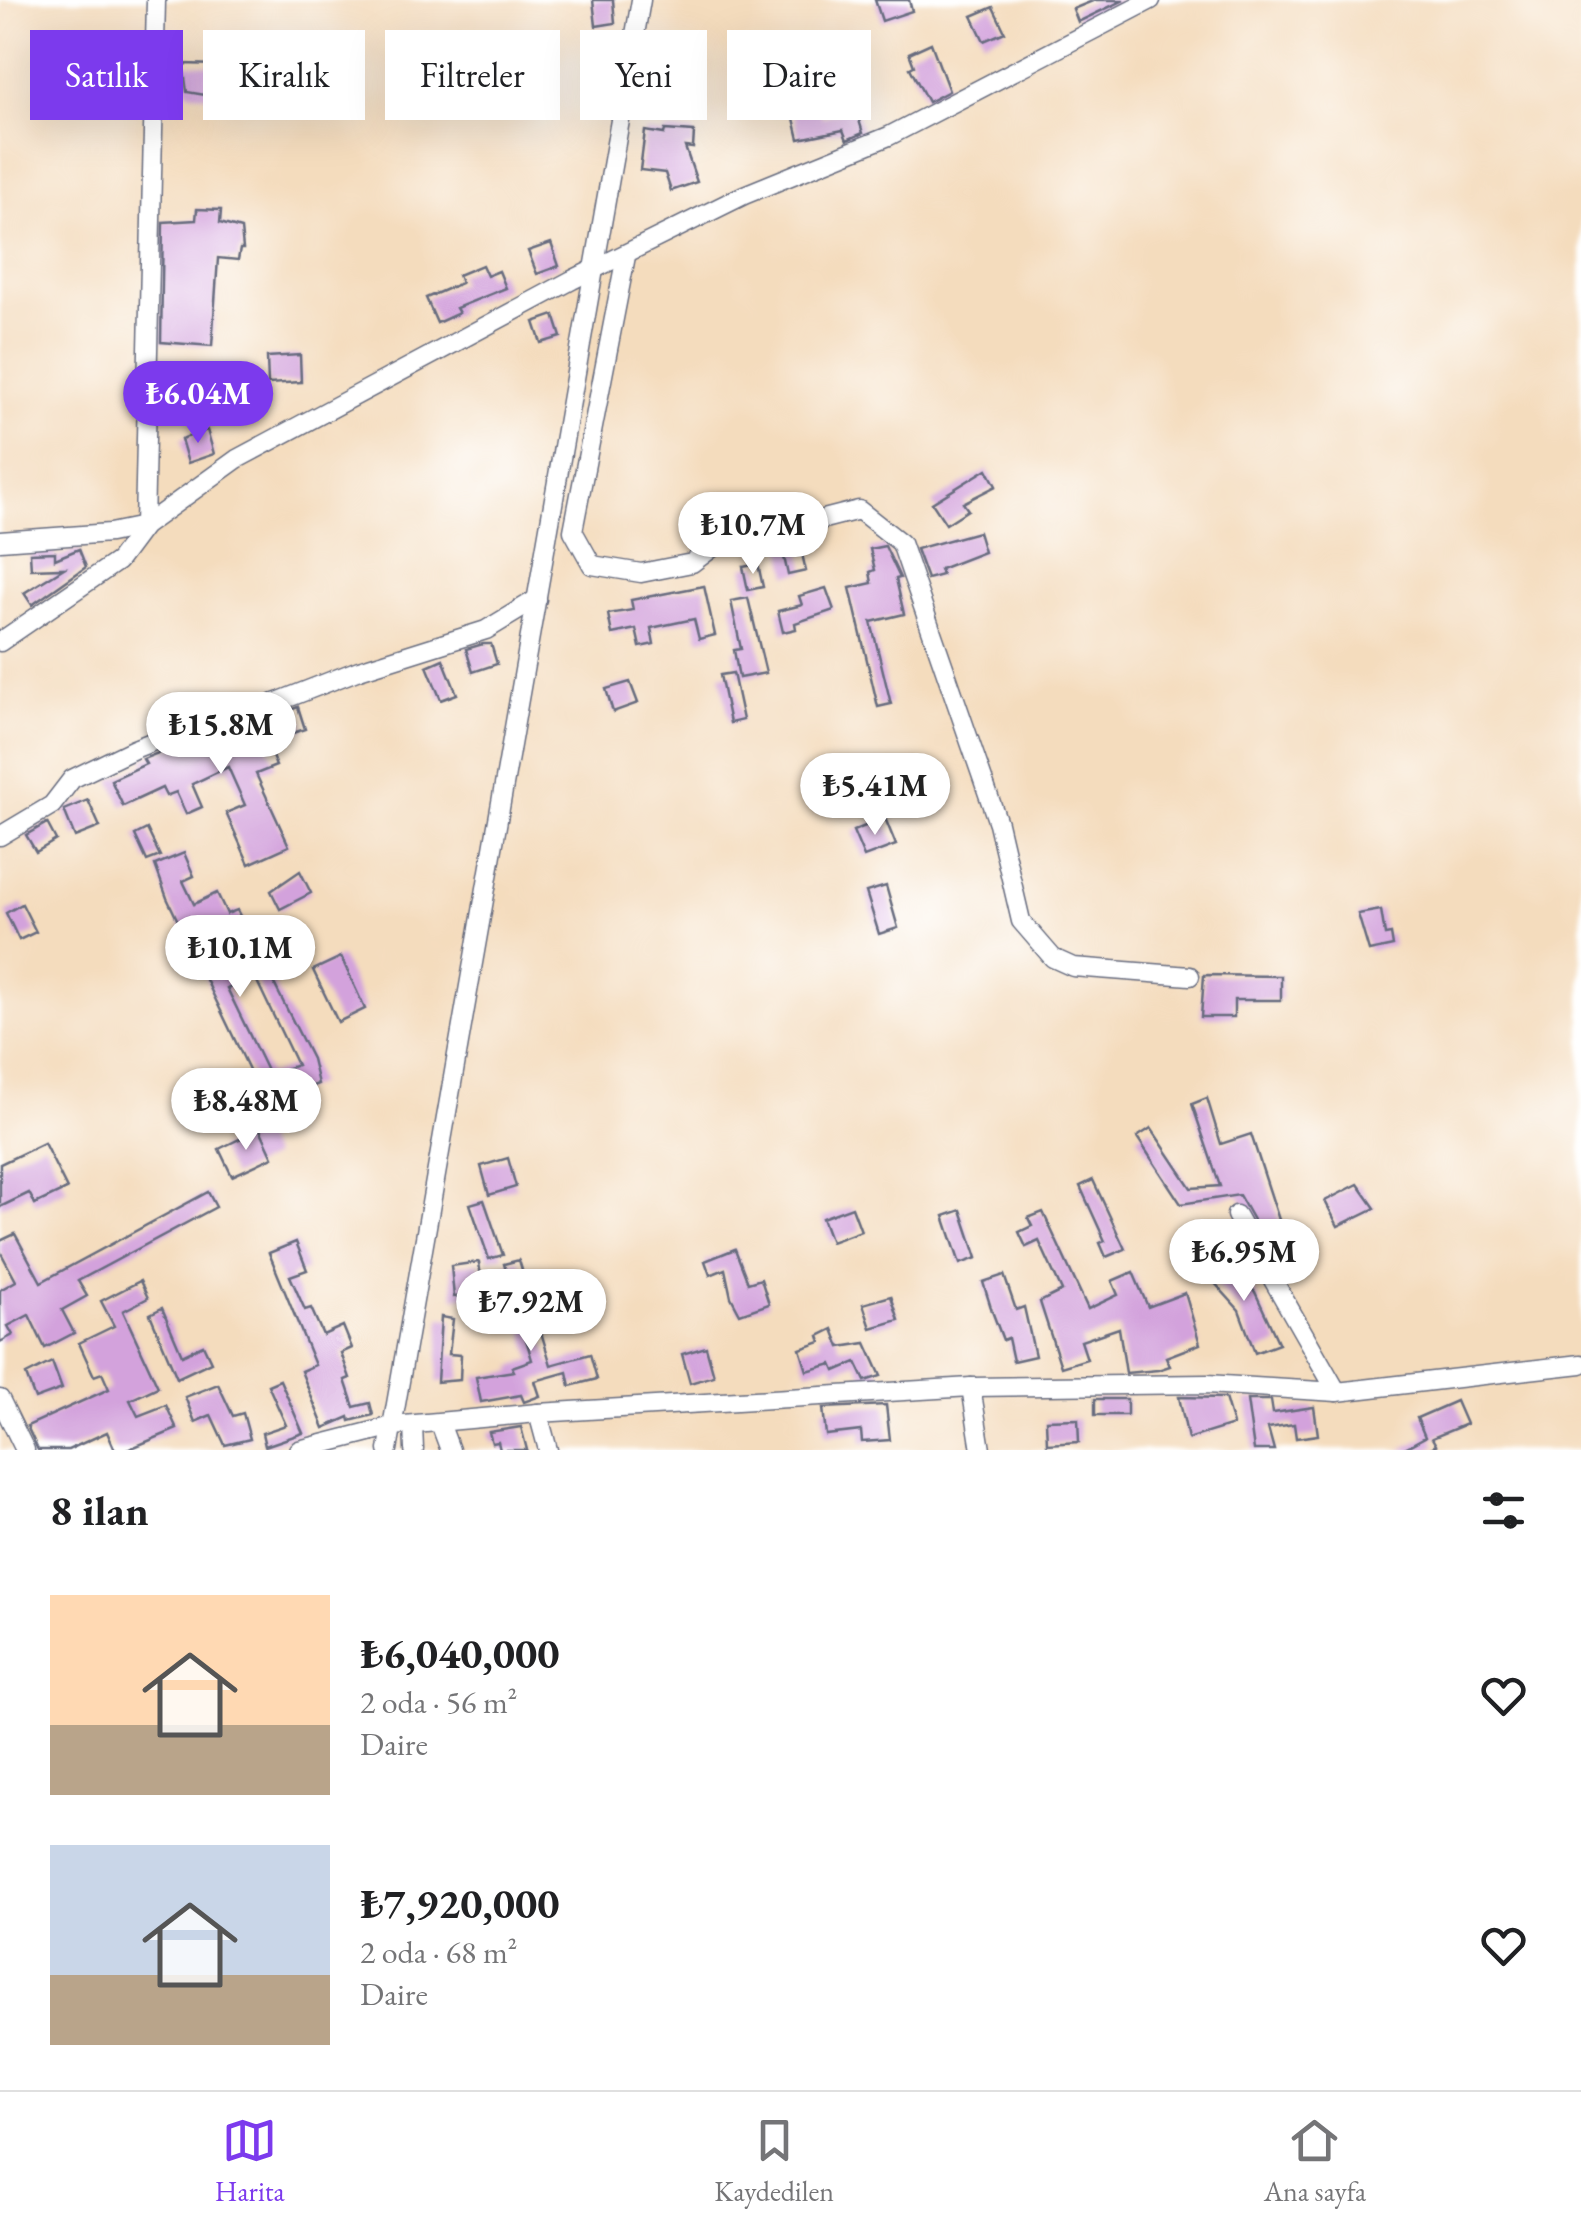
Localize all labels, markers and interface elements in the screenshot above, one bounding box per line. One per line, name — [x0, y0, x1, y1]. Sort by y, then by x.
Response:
chip: Satılık — [30, 30, 183, 120]
chip: Kiralık — [203, 30, 365, 120]
chip: Filtreler — [385, 30, 560, 120]
chip: Yeni — [580, 30, 707, 120]
chip: Daire — [727, 30, 871, 120]
pin: ₺6.04M — [117, 361, 279, 446]
text: ₺6.04M — [145, 372, 251, 414]
pin: ₺10.7M — [672, 492, 834, 577]
text: ₺10.7M — [700, 503, 806, 545]
pin: ₺15.8M — [140, 692, 302, 777]
text: ₺15.8M — [168, 703, 274, 745]
pin: ₺5.41M — [794, 753, 956, 838]
text: ₺5.41M — [822, 764, 928, 806]
pin: ₺10.1M — [159, 915, 321, 1000]
text: ₺10.1M — [187, 926, 293, 968]
pin: ₺8.48M — [165, 1068, 327, 1153]
text: ₺8.48M — [193, 1079, 299, 1121]
pin: ₺6.95M — [1163, 1219, 1325, 1304]
text: ₺6.95M — [1191, 1230, 1297, 1272]
pin: ₺7.92M — [450, 1269, 612, 1354]
text: ₺7.92M — [478, 1280, 584, 1322]
text: 8 ilan — [50, 1483, 149, 1538]
icon: filters — [1476, 1483, 1531, 1538]
text: ₺6,040,000 — [360, 1626, 559, 1681]
icon: home — [130, 1635, 250, 1755]
icon: heart — [1476, 1668, 1531, 1723]
text: 2 oda · 56 m² — [360, 1681, 517, 1723]
text: Daire — [360, 1723, 428, 1765]
text: ₺7,920,000 — [360, 1876, 559, 1931]
icon: home — [130, 1885, 250, 2005]
icon: heart — [1476, 1918, 1531, 1973]
text: 2 oda · 68 m² — [360, 1931, 517, 1973]
text: Daire — [360, 1973, 428, 2015]
tab: Harita — [215, 2113, 285, 2209]
tab: Kaydedilen — [714, 2113, 834, 2209]
tab: Ana sayfa — [1264, 2113, 1366, 2209]

